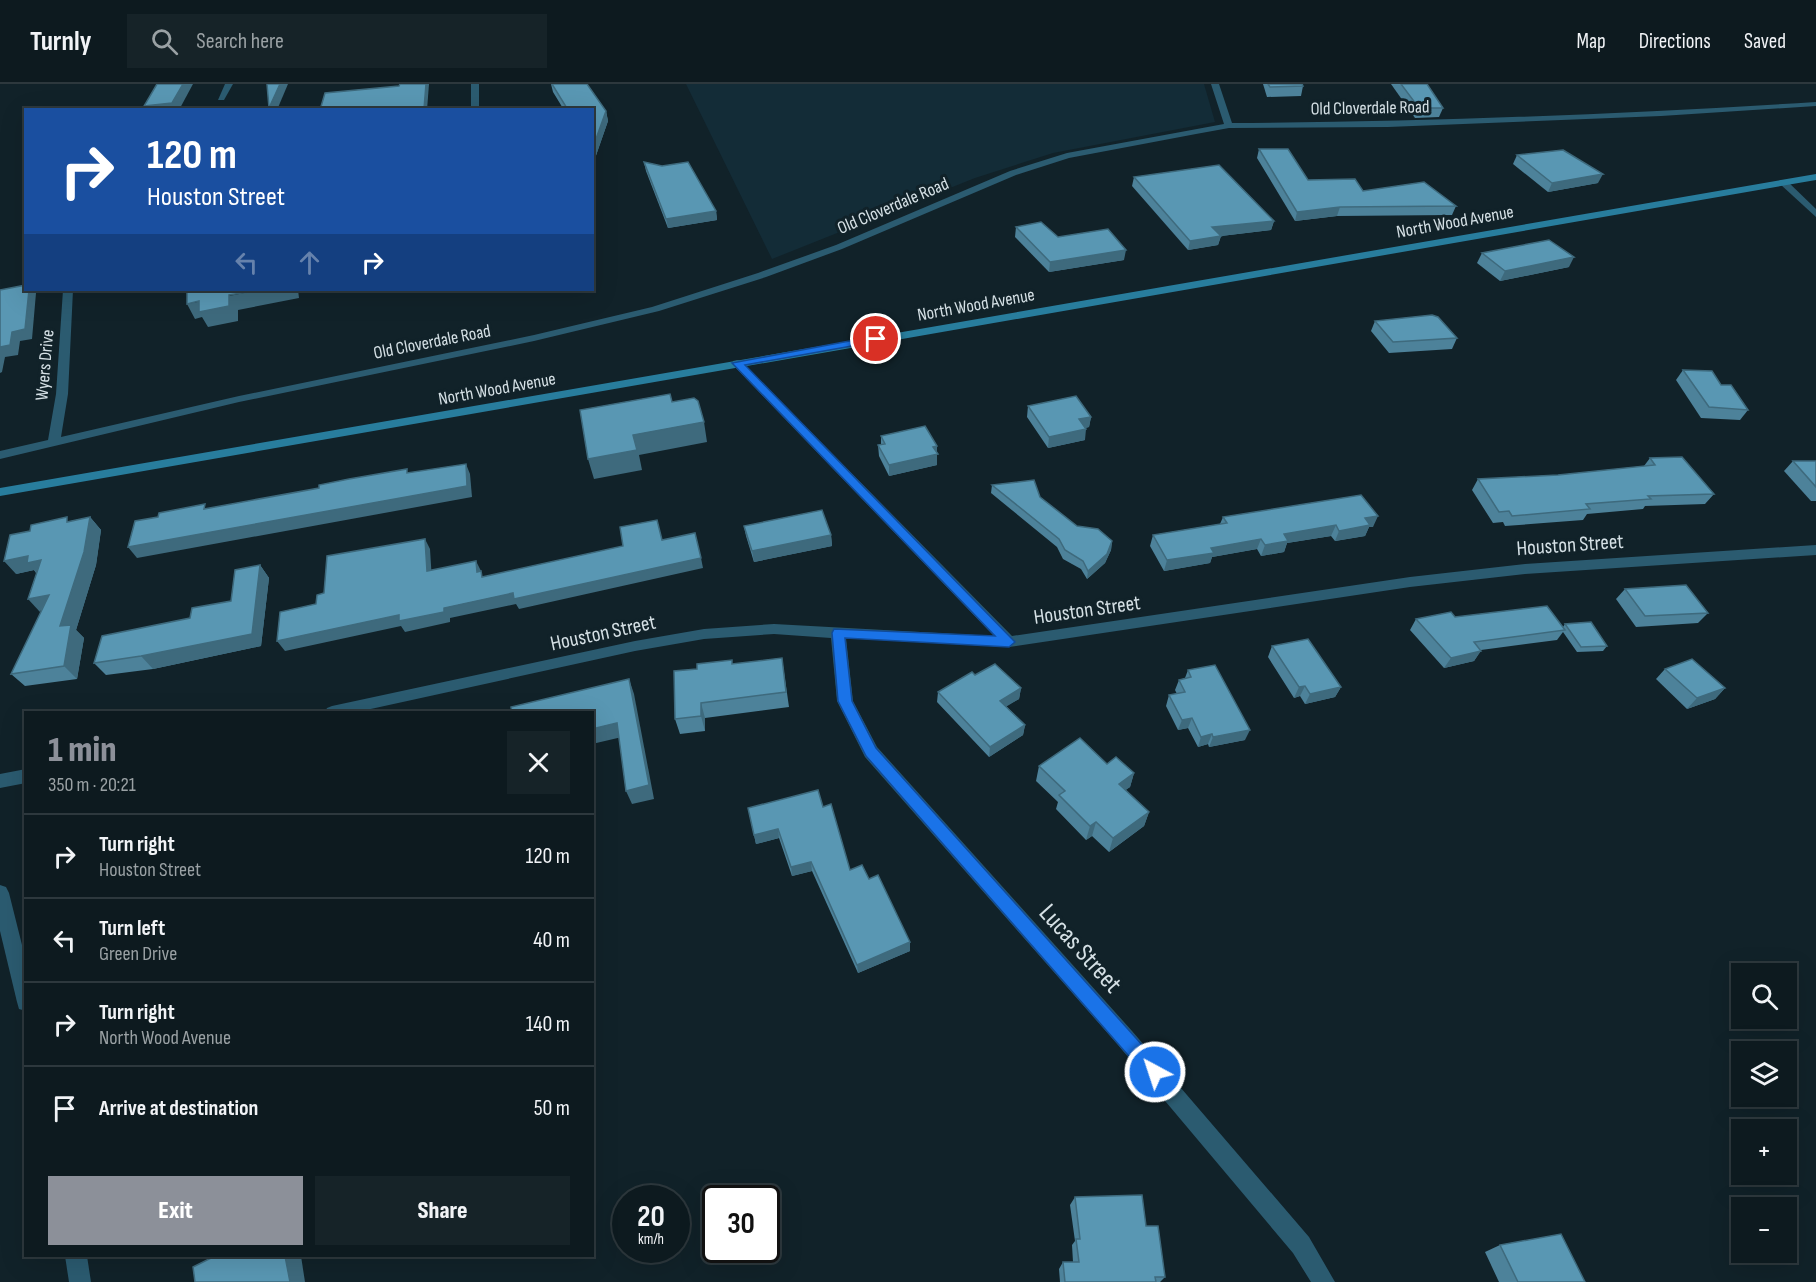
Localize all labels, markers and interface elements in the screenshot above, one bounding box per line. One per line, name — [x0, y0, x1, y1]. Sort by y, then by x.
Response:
search box — [127, 14, 547, 68]
text: Turnly — [30, 25, 91, 58]
icon: search — [148, 25, 181, 58]
text: Search here — [196, 28, 284, 55]
text: Map — [1576, 29, 1606, 54]
text: Directions — [1639, 29, 1711, 54]
text: Saved — [1744, 29, 1786, 54]
street label: Old Cloverdale Road — [1310, 96, 1430, 120]
text: 120 m — [147, 130, 237, 181]
icon: right — [48, 132, 126, 210]
street label: Old Cloverdale Road — [834, 173, 952, 239]
text: Houston Street — [147, 181, 285, 213]
street label: North Wood Avenue — [1395, 201, 1515, 243]
icon: left — [230, 246, 263, 279]
icon: ahead — [293, 246, 326, 279]
icon: right — [356, 246, 389, 279]
street label: North Wood Avenue — [916, 284, 1036, 326]
pin — [850, 313, 901, 364]
street label: Old Cloverdale Road — [372, 320, 492, 364]
icon: arrive — [859, 322, 892, 355]
street label: Wyers Drive — [31, 329, 59, 401]
street label: North Wood Avenue — [437, 368, 557, 410]
street label: Houston Street — [1516, 529, 1624, 561]
street label: Houston Street — [1032, 590, 1142, 630]
street label: Houston Street — [548, 610, 658, 656]
text: 1 min — [48, 729, 116, 772]
button: close — [507, 731, 570, 794]
text: 350 m · 20:21 — [48, 773, 136, 797]
text: Turn right — [99, 831, 175, 858]
icon: right — [48, 840, 81, 873]
text: 120 m — [526, 843, 570, 870]
text: Houston Street — [99, 858, 201, 882]
street label: Lucas Street — [1032, 898, 1128, 1000]
text: Turn left — [99, 915, 165, 942]
icon: left — [48, 924, 81, 957]
text: 40 m — [533, 927, 570, 954]
text: Green Drive — [99, 942, 177, 966]
map controls — [1731, 963, 1797, 1263]
button: search — [1731, 963, 1797, 1029]
text: Turn right — [99, 999, 175, 1026]
icon: right — [48, 1008, 81, 1041]
text: 140 m — [526, 1011, 570, 1038]
text: North Wood Avenue — [99, 1026, 231, 1050]
position arrow — [1123, 1040, 1187, 1104]
button: layers — [1731, 1041, 1797, 1107]
icon: arrive — [48, 1092, 81, 1125]
text: Arrive at destination — [99, 1095, 258, 1122]
text: 50 m — [534, 1095, 570, 1122]
button: + — [1731, 1119, 1797, 1185]
button: Exit — [48, 1176, 303, 1245]
button: Share — [315, 1176, 570, 1245]
speed limit sign: 30 — [702, 1185, 780, 1263]
button: − — [1731, 1197, 1797, 1263]
text: 20 — [637, 1199, 665, 1235]
text: km/h — [638, 1230, 664, 1249]

